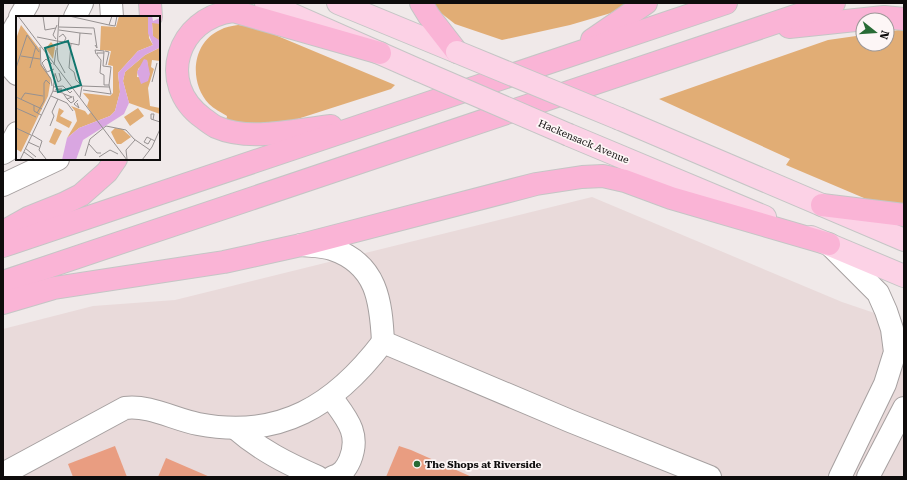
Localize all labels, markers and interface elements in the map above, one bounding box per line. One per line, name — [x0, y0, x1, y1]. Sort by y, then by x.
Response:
north arrow — [855, 12, 895, 52]
inset map — [16, 16, 160, 160]
text: N — [876, 29, 892, 41]
street label: Hackensack Avenue — [537, 117, 631, 166]
marker: The Shops at Riverside — [412, 459, 422, 469]
place label: The Shops at Riverside — [425, 459, 542, 470]

